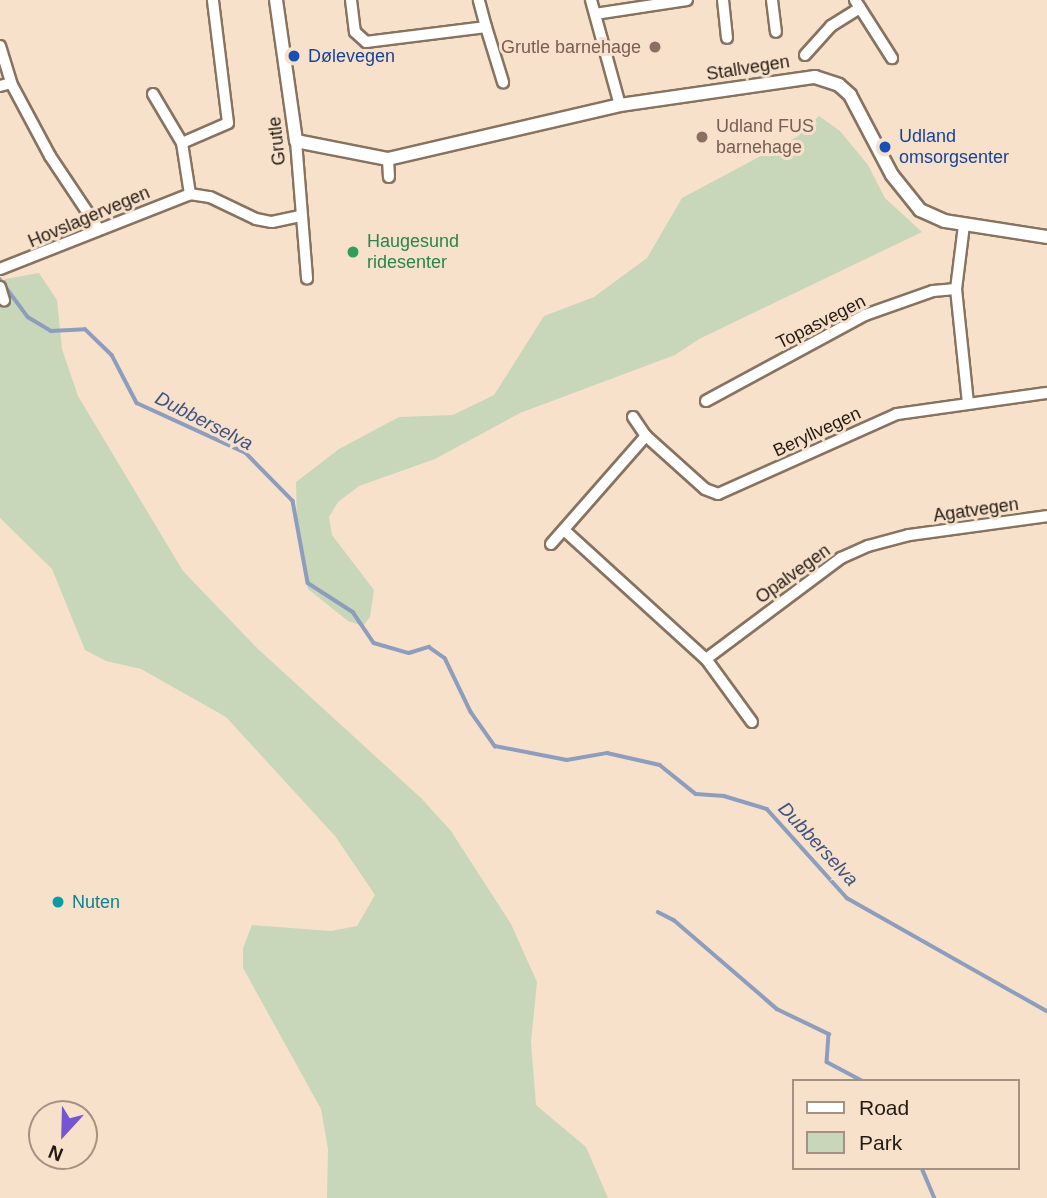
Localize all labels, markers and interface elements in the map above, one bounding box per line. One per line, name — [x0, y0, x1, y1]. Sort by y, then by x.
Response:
place label: Grutle barnehage — [501, 36, 641, 58]
marker: Grutle barnehage — [647, 39, 663, 55]
place label: Dølevegen — [308, 45, 395, 67]
marker: Dølevegen — [286, 48, 302, 64]
street label: Stallvegen — [705, 51, 791, 85]
street label: Grutle — [264, 115, 290, 167]
place label: Udland FUS barnehage — [716, 116, 814, 158]
place label: Udland omsorgsenter — [899, 126, 1009, 168]
marker: Udland FUS barnehage — [694, 129, 710, 145]
marker: Udland omsorgsenter — [877, 139, 893, 155]
street label: Hovslagervegen — [25, 182, 153, 252]
place label: Haugesund ridesenter — [367, 231, 459, 274]
marker: Haugesund ridesenter — [345, 244, 361, 260]
street label: Topasvegen — [773, 290, 869, 354]
water label: Dubberselva — [151, 387, 257, 455]
street label: Beryllvegen — [770, 402, 864, 462]
street label: Agatvegen — [932, 493, 1020, 527]
street label: Opalvegen — [751, 540, 835, 608]
water label: Dubberselva — [773, 797, 863, 891]
place label: Nuten — [72, 891, 120, 913]
marker: Nuten — [50, 894, 66, 910]
legend — [792, 1079, 1019, 1170]
text: Road — [859, 1096, 909, 1119]
north arrow — [28, 1100, 98, 1170]
text: Park — [859, 1131, 902, 1154]
text: N — [45, 1141, 66, 1165]

